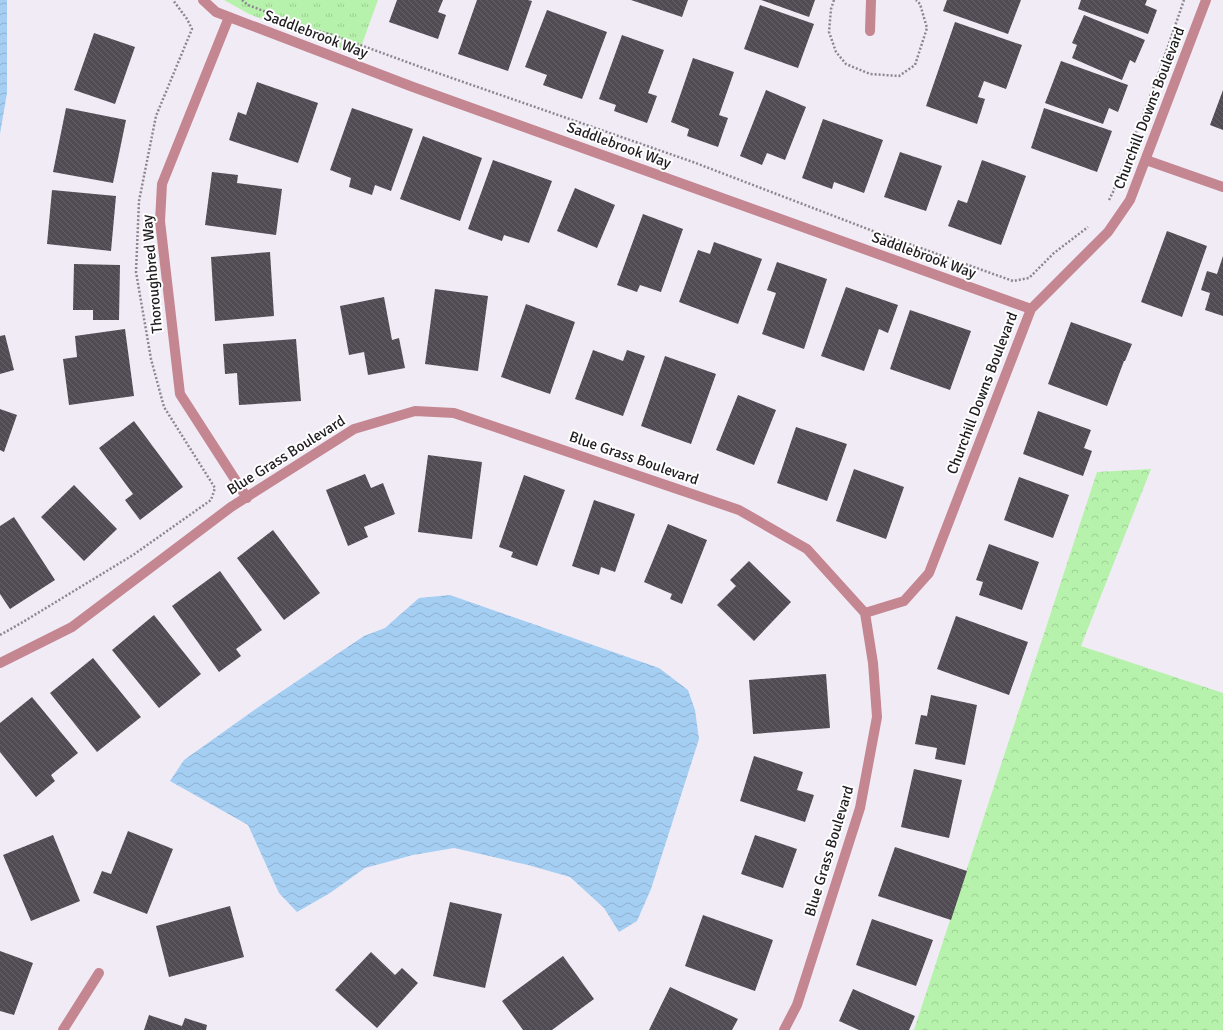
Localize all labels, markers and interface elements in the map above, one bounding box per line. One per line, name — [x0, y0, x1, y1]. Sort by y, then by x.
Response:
street label: Saddlebrook Way — [262, 6, 370, 62]
street label: Churchill Downs Boulevard — [1110, 24, 1188, 192]
street label: Saddlebrook Way — [564, 118, 674, 172]
street label: Thoroughbred Way — [138, 214, 166, 334]
street label: Saddlebrook Way — [869, 228, 979, 282]
street label: Churchill Downs Boulevard — [943, 309, 1021, 477]
street label: Blue Grass Boulevard — [224, 411, 348, 499]
street label: Blue Grass Boulevard — [567, 427, 701, 489]
street label: Blue Grass Boulevard — [801, 783, 857, 919]

